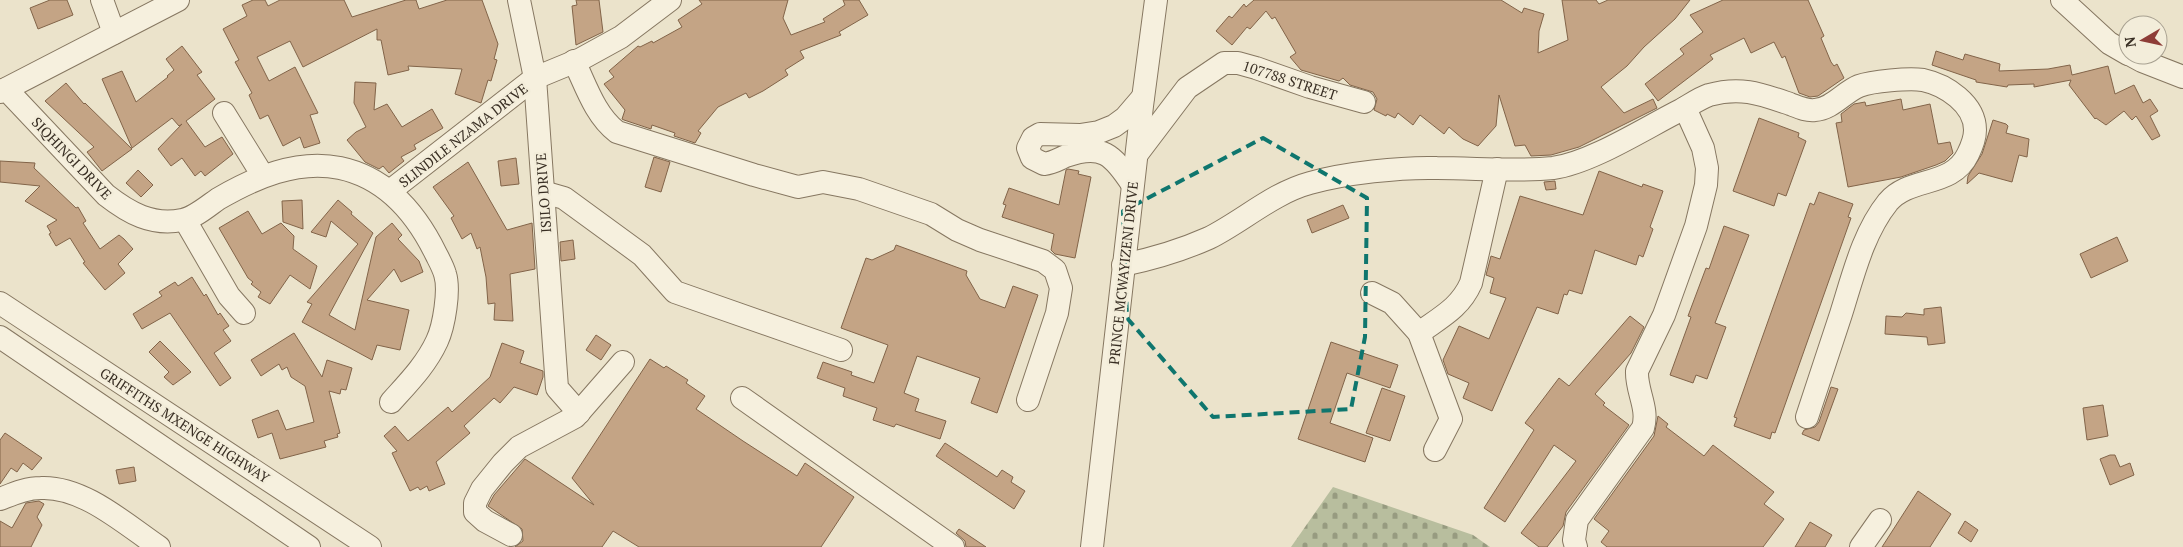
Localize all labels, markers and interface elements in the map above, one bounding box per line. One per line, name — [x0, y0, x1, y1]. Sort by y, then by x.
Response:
north arrow — [2118, 15, 2168, 65]
text: N — [2119, 35, 2140, 49]
street label: 107788 STREET — [1240, 56, 1340, 104]
street label: SLINDILE NZAMA DRIVE — [395, 79, 531, 191]
street label: SIQHINGI DRIVE — [28, 113, 116, 203]
street label: ISILO DRIVE — [531, 152, 555, 234]
street label: PRINCE MCWAYIZENI DRIVE — [1104, 180, 1142, 366]
street label: GRIFFITHS MXENGE HIGHWAY — [97, 363, 274, 488]

